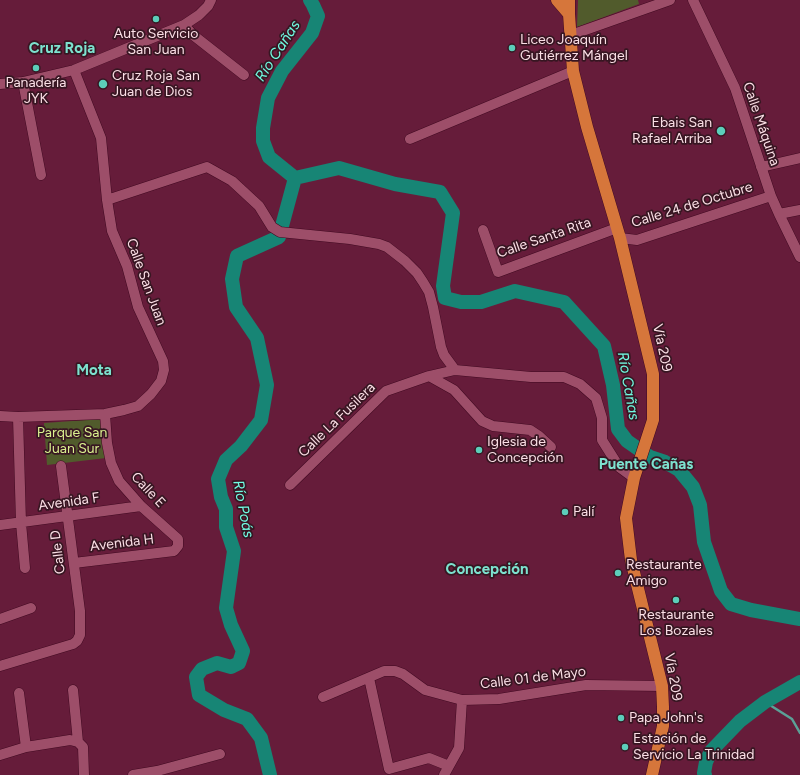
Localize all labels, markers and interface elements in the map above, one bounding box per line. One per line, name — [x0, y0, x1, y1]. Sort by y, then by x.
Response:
marker: Auto Servicio San Juan — [151, 14, 161, 24]
water label: Río Cañas — [252, 17, 304, 85]
place label: Auto Servicio San Juan — [114, 26, 198, 58]
place label: Liceo Joaquín Gutiérrez Mángel — [520, 32, 628, 64]
district label: Cruz Roja — [29, 40, 95, 58]
marker: Liceo Joaquín Gutiérrez Mángel — [507, 43, 517, 53]
marker: Panadería JYK — [31, 63, 41, 73]
place label: Cruz Roja San Juan de Dios — [112, 68, 200, 100]
place label: Panadería JYK — [5, 75, 67, 108]
marker: Cruz Roja San Juan de Dios — [97, 78, 109, 90]
street label: Calle Máquina — [739, 80, 783, 168]
place label: Ebais San Rafael Arriba — [632, 115, 712, 148]
marker: Ebais San Rafael Arriba — [715, 125, 727, 137]
street label: Calle 24 de Octubre — [629, 179, 755, 231]
street label: Calle Santa Rita — [495, 214, 593, 262]
street label: Calle San Juan — [122, 236, 170, 328]
street label: Vía 209 — [649, 323, 675, 373]
water label: Río Cañas — [613, 350, 643, 422]
district label: Mota — [76, 362, 112, 380]
street label: Calle La Fusilera — [295, 379, 379, 461]
park label: Parque San Juan Sur — [37, 425, 107, 458]
place label: Iglesia de Concepción — [487, 434, 563, 466]
marker: Iglesia de Concepción — [474, 445, 484, 455]
district label: Puente Cañas — [599, 456, 693, 474]
street label: Calle E — [127, 469, 169, 511]
water label: Río Poás — [229, 479, 257, 539]
street label: Avenida F — [37, 489, 101, 515]
place label: Palí — [573, 504, 594, 520]
marker: Palí — [560, 507, 570, 517]
street label: Calle D — [47, 529, 69, 575]
street label: Avenida H — [89, 531, 155, 555]
place label: Restaurante Amigo — [626, 557, 702, 590]
district label: Concepción — [446, 561, 528, 579]
marker: Restaurante Amigo — [613, 568, 623, 578]
marker: Restaurante Los Bozales — [671, 595, 681, 605]
place label: Restaurante Los Bozales — [638, 607, 714, 640]
street label: Vía 209 — [661, 652, 685, 702]
street label: Calle 01 de Mayo — [479, 663, 587, 693]
place label: Papa John's — [629, 710, 703, 726]
marker: Papa John's — [616, 713, 626, 723]
place label: Estación de Servicio La Trinidad — [633, 731, 754, 764]
marker: Estación de Servicio La Trinidad — [620, 742, 630, 752]

